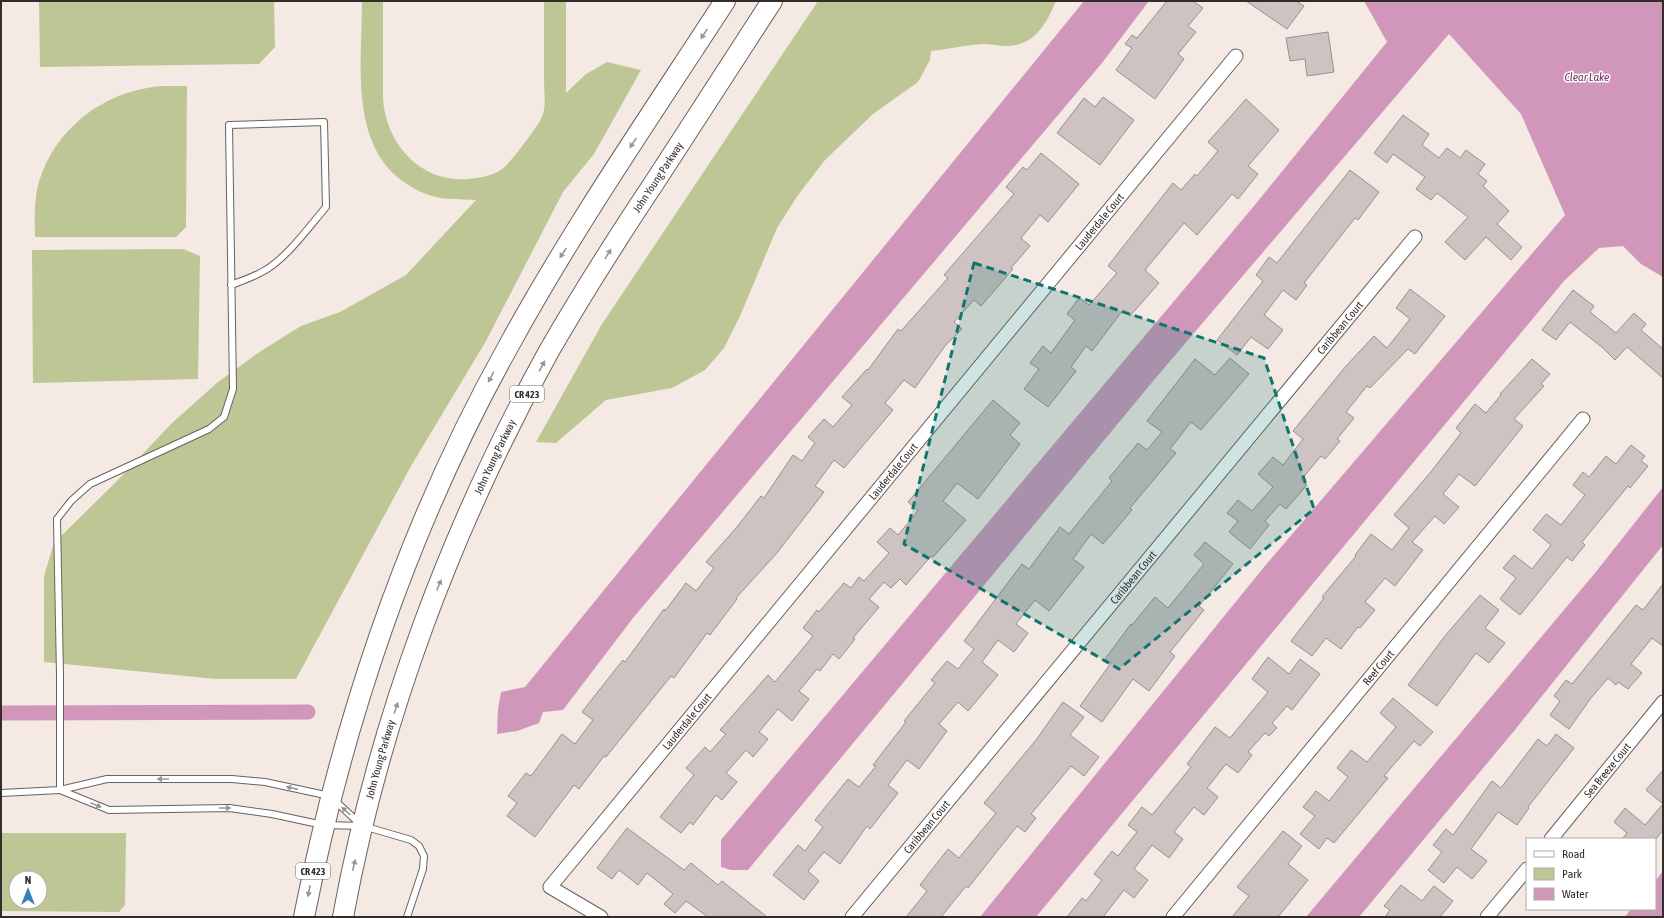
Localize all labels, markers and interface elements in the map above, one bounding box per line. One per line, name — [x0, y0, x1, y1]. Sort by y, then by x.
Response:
one-way arrow — [700, 28, 707, 40]
water label: Clear Lake — [1564, 70, 1610, 84]
one-way arrow — [630, 137, 637, 149]
street label: John Young Parkway — [630, 139, 685, 215]
street label: Lauderdale Court — [1073, 191, 1126, 252]
one-way arrow — [559, 247, 567, 258]
one-way arrow — [604, 249, 612, 259]
street label: Caribbean Court — [1315, 299, 1365, 357]
one-way arrow — [538, 360, 545, 372]
one-way arrow — [488, 372, 495, 383]
road number: CR 423 — [510, 386, 544, 402]
street label: John Young Parkway — [472, 417, 518, 496]
street label: Lauderdale Court — [866, 441, 920, 502]
street label: Caribbean Court — [1108, 548, 1159, 606]
one-way arrow — [437, 579, 443, 591]
street label: Reef Court — [1360, 648, 1396, 688]
street label: Lauderdale Court — [660, 691, 714, 752]
one-way arrow — [393, 701, 399, 713]
street label: John Young Parkway — [363, 718, 397, 800]
street label: Sea Breeze Court — [1582, 740, 1633, 800]
one-way arrow — [156, 776, 169, 782]
one-way arrow — [286, 785, 298, 791]
street label: Caribbean Court — [901, 798, 952, 856]
one-way arrow — [90, 802, 102, 808]
one-way arrow — [219, 805, 232, 811]
one-way arrow — [341, 807, 352, 816]
legend — [1526, 838, 1656, 910]
text: Road — [1562, 847, 1585, 861]
one-way arrow — [352, 859, 358, 871]
road number: CR 423 — [296, 863, 330, 879]
text: Park — [1562, 867, 1583, 881]
north arrow — [8, 870, 48, 910]
text: N — [25, 874, 31, 886]
one-way arrow — [305, 885, 311, 897]
text: Water — [1562, 887, 1589, 901]

